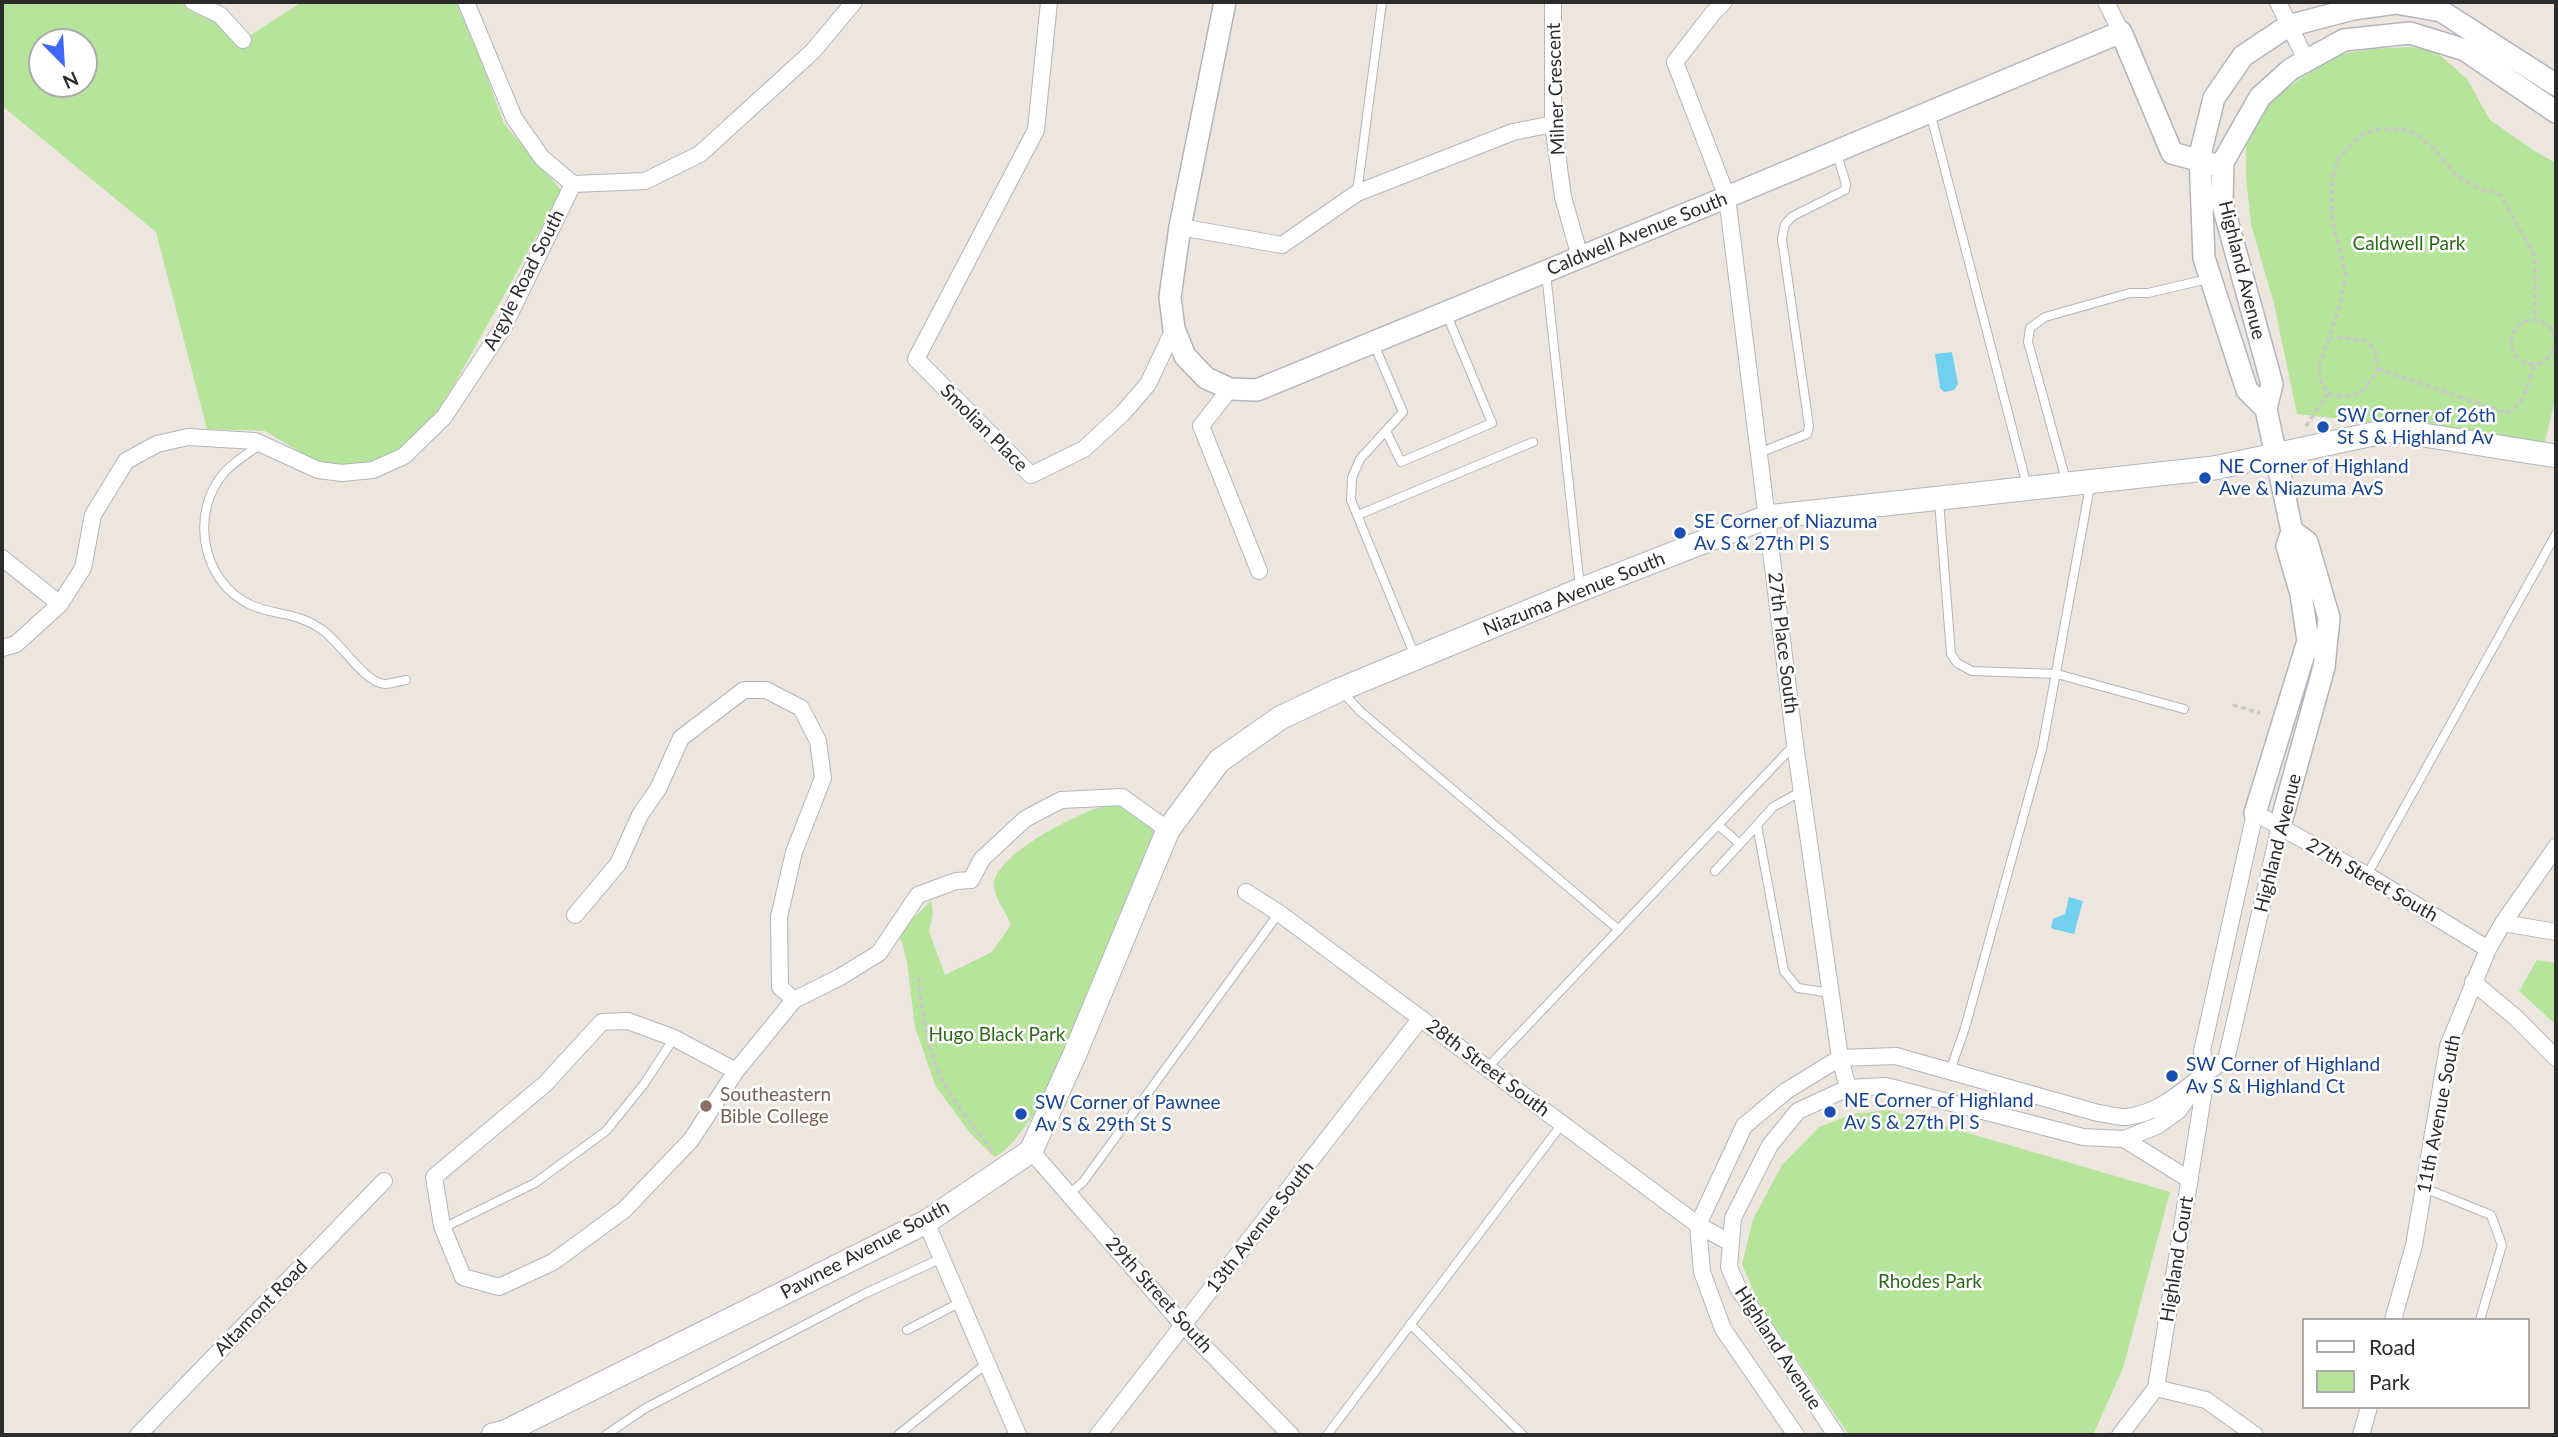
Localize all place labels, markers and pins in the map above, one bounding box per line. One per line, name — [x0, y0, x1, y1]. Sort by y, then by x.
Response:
place label: SW Corner of 26th St S & Highland Av — [2337, 405, 2496, 449]
marker: SW Corner of 26th St S & Highland Av — [2315, 419, 2331, 435]
place label: NE Corner of Highland Ave & Niazuma AvS — [2219, 456, 2409, 500]
marker: NE Corner of Highland Ave & Niazuma AvS — [2197, 470, 2213, 486]
place label: SE Corner of Niazuma Av S & 27th Pl S — [1694, 511, 1877, 555]
marker: SE Corner of Niazuma Av S & 27th Pl S — [1672, 525, 1688, 541]
place label: SW Corner of Highland Av S & Highland Ct — [2186, 1054, 2380, 1098]
marker: SW Corner of Highland Av S & Highland Ct — [2164, 1068, 2180, 1084]
place label: Southeastern Bible College — [720, 1084, 831, 1128]
place label: NE Corner of Highland Av S & 27th Pl S — [1844, 1090, 2034, 1134]
place label: SW Corner of Pawnee Av S & 29th St S — [1035, 1092, 1221, 1136]
marker: Southeastern Bible College — [698, 1098, 714, 1114]
marker: NE Corner of Highland Av S & 27th Pl S — [1822, 1104, 1838, 1120]
marker: SW Corner of Pawnee Av S & 29th St S — [1013, 1106, 1029, 1122]

